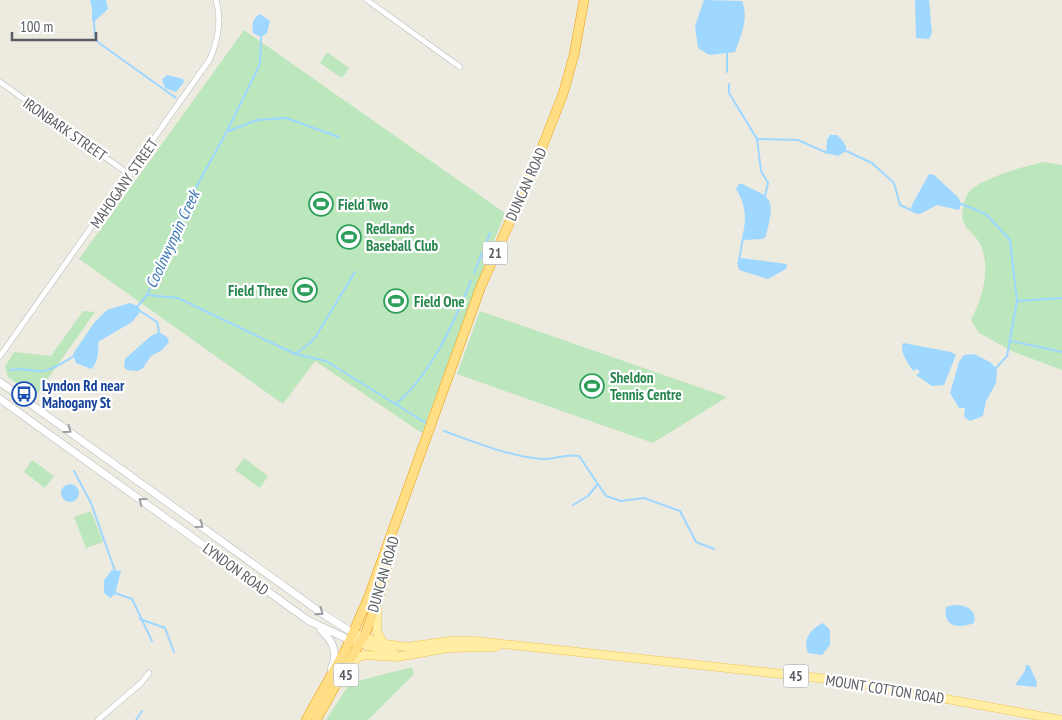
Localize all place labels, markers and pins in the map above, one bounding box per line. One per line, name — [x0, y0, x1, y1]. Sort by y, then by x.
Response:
sports icon: Field Two — [308, 191, 334, 217]
place label: Field Two — [338, 195, 388, 214]
place label: Redlands Baseball Club — [366, 219, 438, 255]
sports icon: Redlands Baseball Club — [336, 224, 362, 250]
sports icon: Field Three — [292, 277, 318, 303]
place label: Field Three — [228, 281, 288, 300]
sports icon: Field One — [383, 288, 409, 314]
place label: Field One — [414, 292, 465, 311]
place label: Sheldon Tennis Centre — [610, 368, 682, 404]
sports icon: Sheldon Tennis Centre — [579, 373, 605, 399]
place label: Lyndon Rd near Mahogany St — [42, 376, 125, 412]
bus stop icon: Lyndon Rd near Mahogany St — [11, 381, 37, 407]

